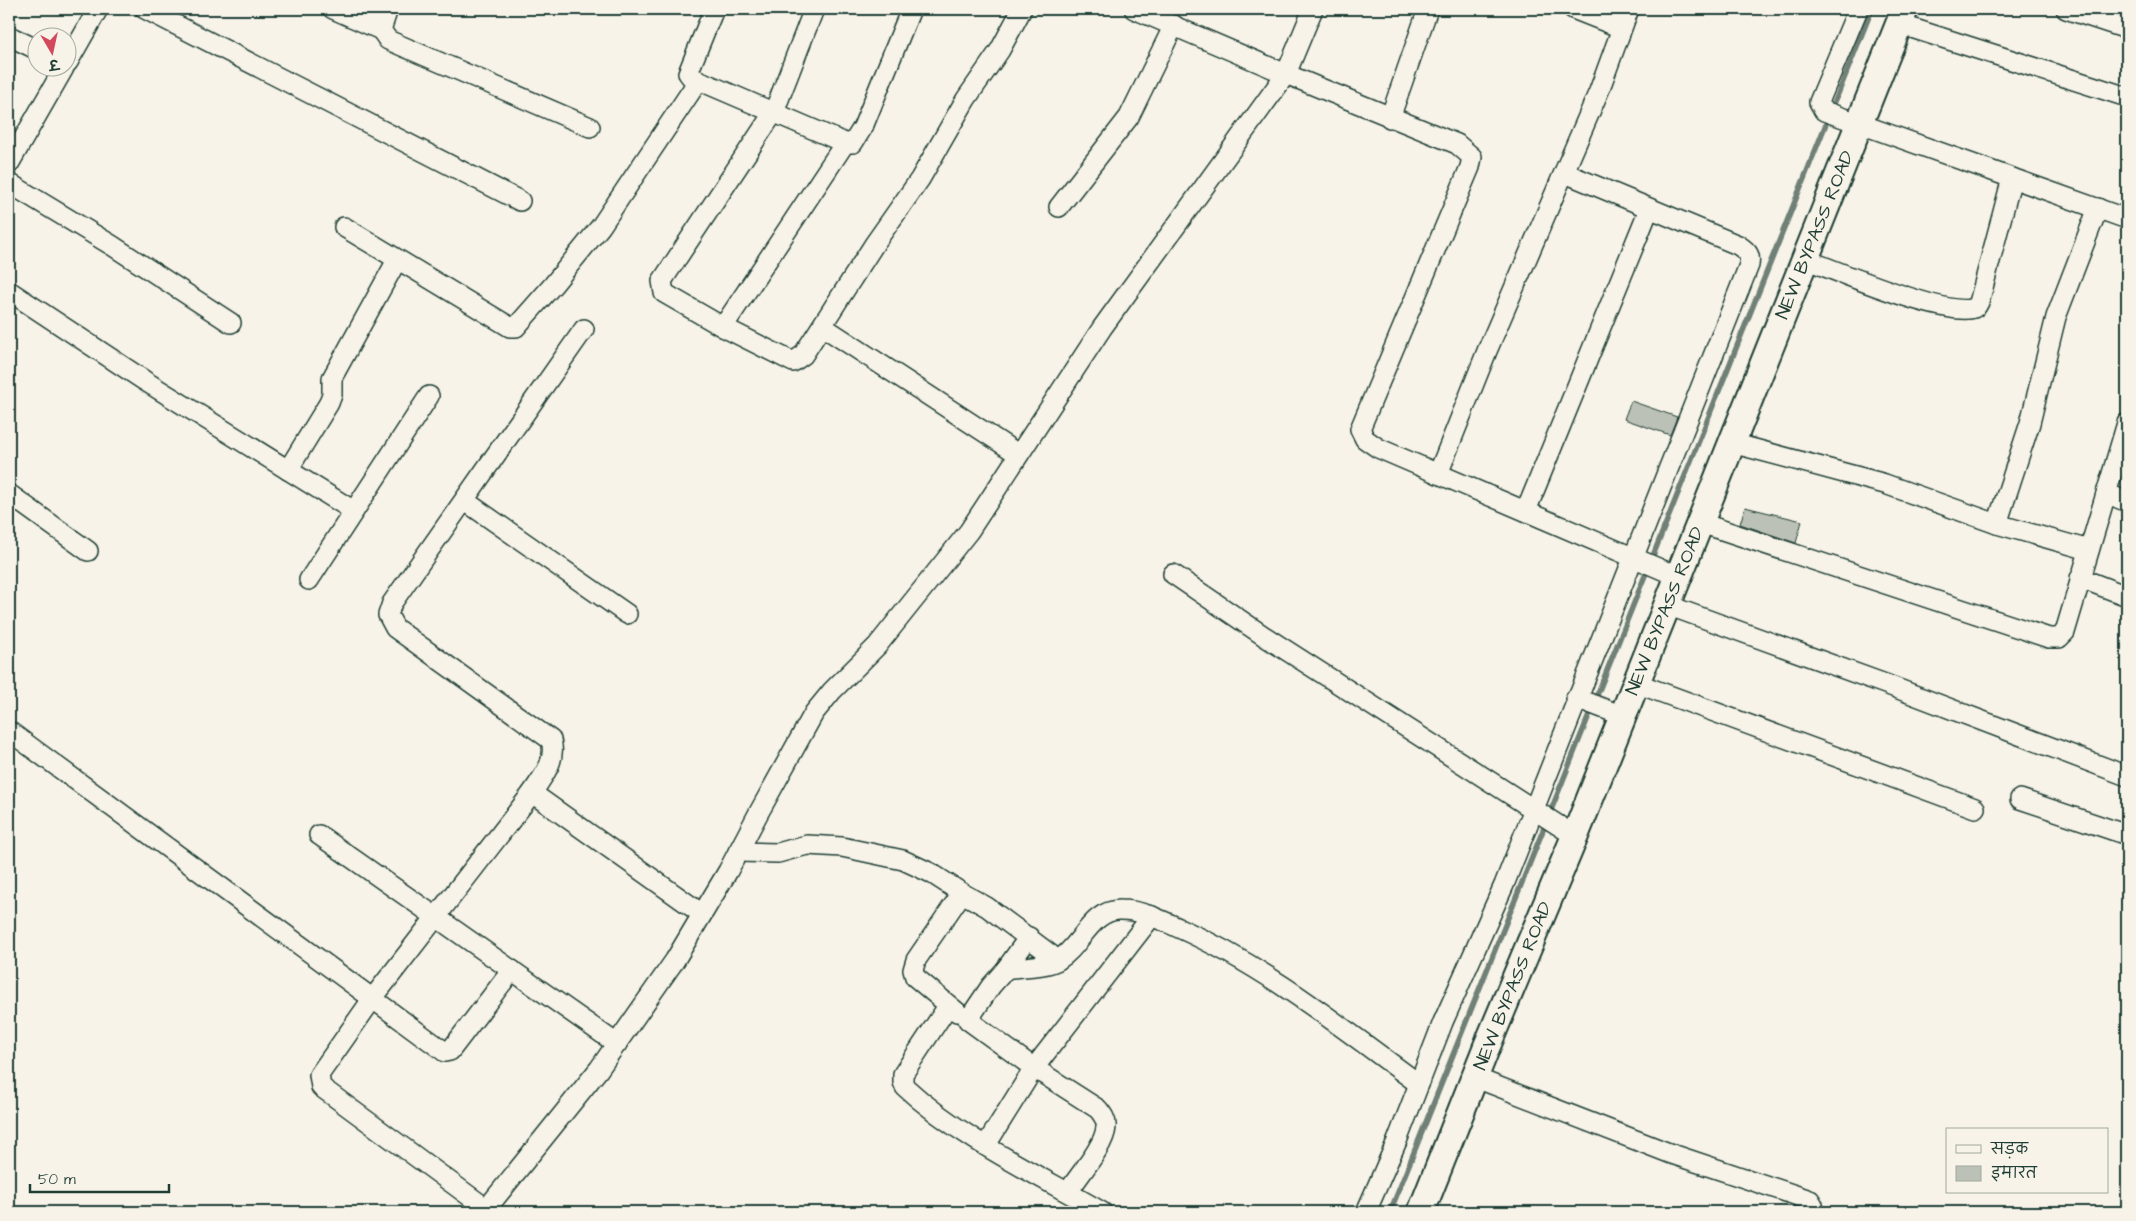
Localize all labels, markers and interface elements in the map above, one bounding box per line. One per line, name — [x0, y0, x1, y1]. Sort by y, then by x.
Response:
north arrow — [28, 28, 78, 78]
text: उ — [46, 53, 62, 75]
street label: NEW BYPASS ROAD — [1769, 147, 1861, 323]
street label: NEW BYPASS ROAD — [1619, 523, 1711, 699]
street label: NEW BYPASS ROAD — [1467, 898, 1559, 1074]
legend — [1946, 1128, 2108, 1194]
text: सड़क — [1990, 1139, 2029, 1160]
scale bar — [30, 1161, 169, 1193]
text: इमारत — [1991, 1163, 2038, 1184]
text: 50 m — [38, 1169, 76, 1190]

